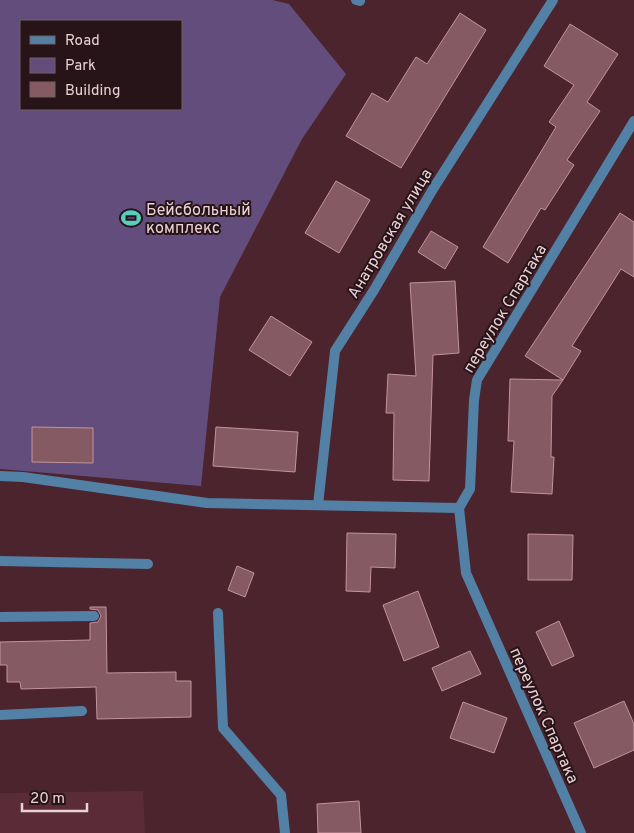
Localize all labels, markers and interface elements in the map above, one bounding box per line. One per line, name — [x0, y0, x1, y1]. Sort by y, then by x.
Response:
legend — [20, 20, 182, 110]
text: Road — [65, 32, 100, 51]
text: Park — [65, 57, 96, 76]
text: Building — [65, 82, 120, 101]
street label: Анатровская улица — [344, 166, 437, 303]
place label: Бейсбольный комплекс — [146, 201, 251, 239]
sports icon: Бейсбольный комплекс — [120, 207, 142, 229]
street label: переулок Спартака — [459, 241, 552, 377]
street label: переулок Спартака — [504, 645, 582, 787]
scale bar — [22, 780, 88, 812]
text: 20 m — [30, 790, 65, 809]

